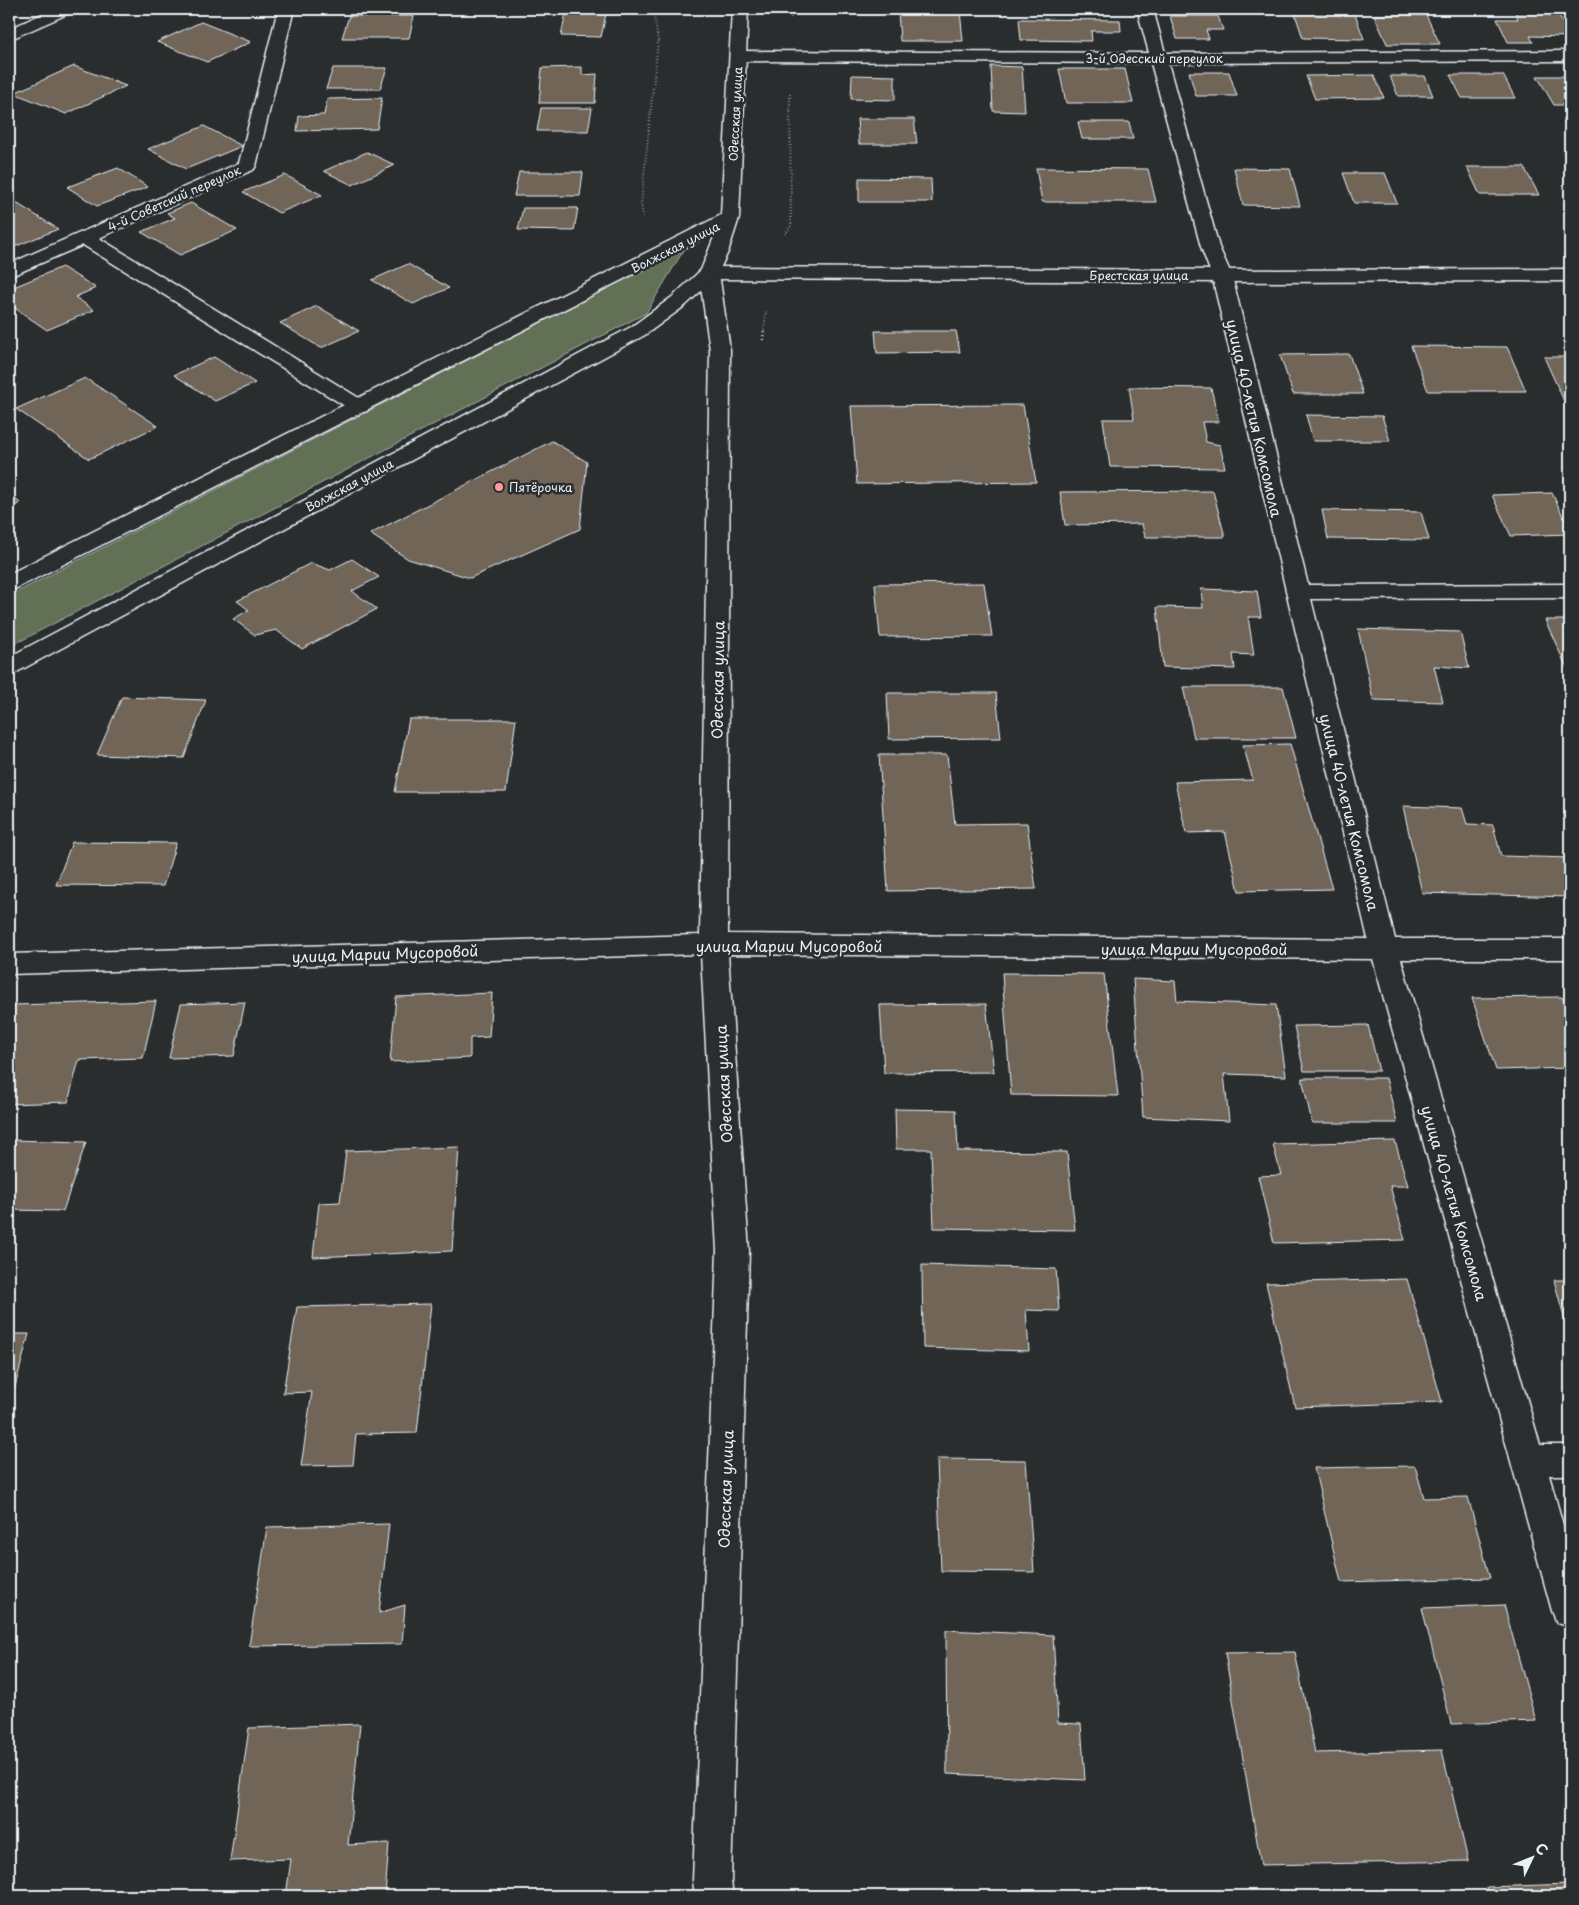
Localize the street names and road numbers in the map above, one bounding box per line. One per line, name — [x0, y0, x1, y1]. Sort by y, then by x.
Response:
street label: 3-й Одесский переулок — [1085, 49, 1224, 67]
street label: Одесская улица — [724, 66, 746, 162]
street label: 4-й Советский переулок — [105, 160, 244, 235]
street label: Волжская улица — [627, 217, 723, 277]
street label: Брестская улица — [1089, 266, 1189, 284]
street label: улица 40-летия Комсомола — [1221, 317, 1289, 520]
street label: Волжская улица — [302, 454, 397, 516]
street label: Одесская улица — [704, 620, 730, 739]
street label: улица 40-летия Комсомола — [1314, 711, 1386, 914]
street label: улица Марии Мусоровой — [696, 934, 882, 957]
street label: улица Марии Мусоровой — [1101, 937, 1287, 960]
street label: улица Марии Мусоровой — [291, 938, 479, 968]
street label: Одесская улица — [708, 1024, 738, 1144]
street label: улица 40-летия Комсомола — [1416, 1103, 1494, 1304]
street label: Одесская улица — [711, 1429, 739, 1549]

